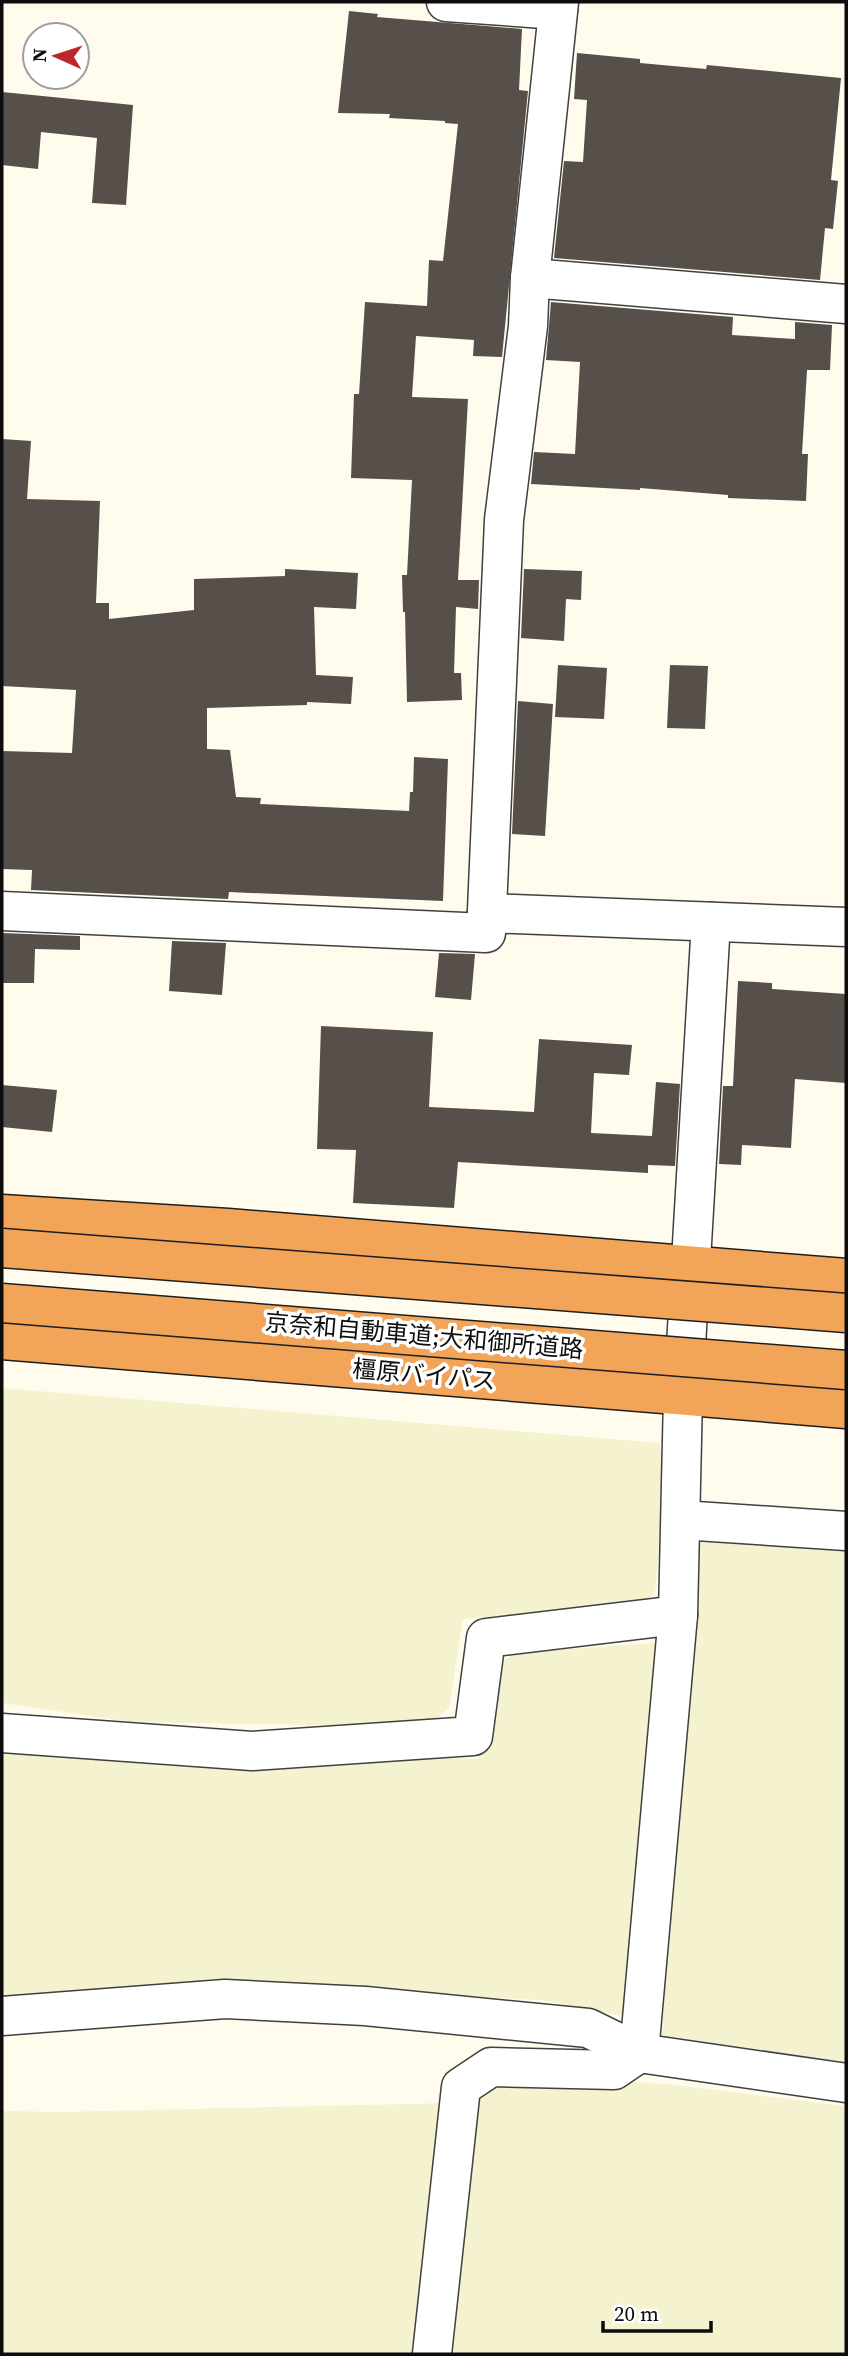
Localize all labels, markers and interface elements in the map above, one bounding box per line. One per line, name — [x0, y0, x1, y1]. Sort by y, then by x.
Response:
north arrow — [21, 21, 91, 91]
text: N — [26, 47, 52, 63]
street label: 京奈和自動車道;大和御所道路 — [264, 1305, 584, 1366]
street label: 橿原バイパス — [351, 1352, 497, 1397]
scale bar — [603, 2290, 712, 2334]
text: 20 m — [614, 2299, 659, 2328]

